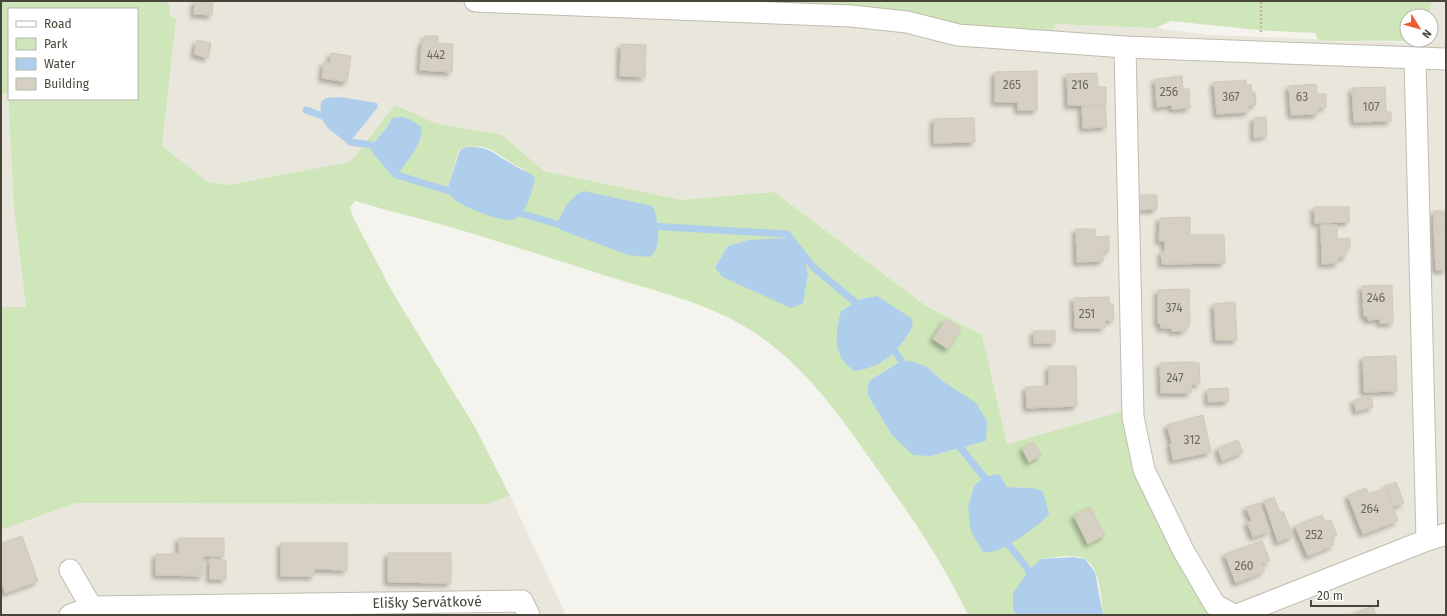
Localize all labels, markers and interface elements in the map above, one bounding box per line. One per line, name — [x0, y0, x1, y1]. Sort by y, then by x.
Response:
legend — [8, 8, 138, 100]
north arrow — [1399, 8, 1439, 48]
text: Road — [44, 17, 72, 31]
text: N — [1419, 27, 1434, 41]
text: Park — [44, 37, 68, 51]
house number: 442 — [427, 48, 445, 62]
text: Water — [44, 57, 76, 71]
text: Building — [44, 77, 90, 91]
house number: 265 — [1003, 78, 1021, 92]
house number: 216 — [1071, 78, 1089, 92]
house number: 256 — [1160, 85, 1178, 99]
house number: 367 — [1222, 90, 1240, 104]
house number: 63 — [1296, 90, 1308, 104]
house number: 107 — [1363, 100, 1379, 114]
house number: 246 — [1367, 291, 1385, 305]
house number: 374 — [1165, 301, 1183, 315]
house number: 251 — [1079, 307, 1095, 321]
house number: 247 — [1166, 371, 1184, 385]
house number: 312 — [1184, 433, 1200, 447]
house number: 264 — [1361, 502, 1380, 516]
house number: 252 — [1305, 528, 1323, 542]
house number: 260 — [1234, 559, 1254, 573]
scale bar — [1311, 582, 1378, 608]
text: 20 m — [1317, 589, 1343, 603]
street label: Elišky Servátkové — [372, 593, 482, 612]

